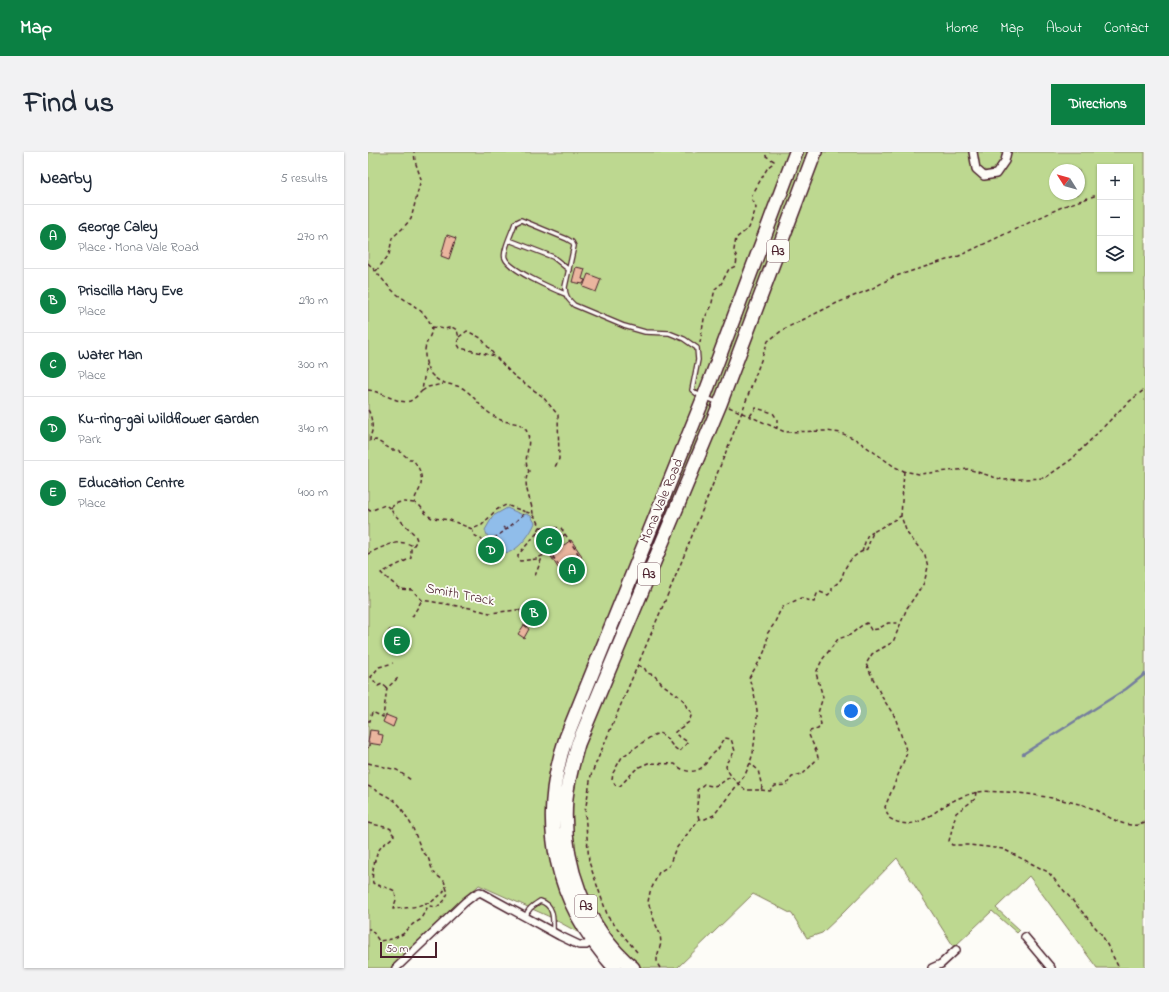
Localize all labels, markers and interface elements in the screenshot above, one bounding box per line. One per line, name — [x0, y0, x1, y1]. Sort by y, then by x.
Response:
text: Map — [20, 15, 52, 42]
text: Home — [946, 18, 978, 39]
text: Map — [1000, 18, 1024, 39]
text: About — [1046, 18, 1082, 39]
text: Contact — [1104, 18, 1149, 39]
text: Find us — [24, 84, 114, 125]
button: Directions — [1051, 84, 1145, 125]
north arrow — [1049, 164, 1085, 200]
map controls — [1097, 164, 1133, 272]
button: + — [1097, 164, 1133, 200]
text: Nearby — [40, 166, 92, 191]
text: 5 results — [280, 169, 328, 188]
button: − — [1097, 200, 1133, 236]
text: George Caley — [78, 216, 158, 238]
text: A — [49, 227, 57, 246]
text: 270 m — [297, 227, 328, 246]
button: layers — [1097, 236, 1133, 272]
text: Place · Mona Vale Road — [78, 238, 199, 257]
road number: A3 — [767, 240, 789, 262]
text: Priscilla Mary Eve — [78, 280, 183, 302]
text: B — [49, 291, 57, 310]
text: 290 m — [299, 291, 328, 310]
text: Place — [78, 302, 106, 321]
text: Water Man — [78, 344, 143, 366]
text: C — [49, 355, 57, 374]
text: 300 m — [298, 355, 328, 374]
text: Place — [78, 366, 106, 385]
text: Ku-ring-gai Wildflower Garden — [78, 408, 259, 430]
text: D — [48, 419, 58, 438]
text: 340 m — [298, 419, 328, 438]
text: Park — [78, 430, 102, 449]
street label: Mona Vale Road — [635, 455, 689, 547]
text: Education Centre — [78, 472, 184, 494]
text: E — [49, 483, 57, 502]
text: 400 m — [298, 483, 328, 502]
text: Place — [78, 494, 106, 513]
pin: C — [536, 526, 562, 556]
pin: D — [478, 535, 504, 565]
pin: A — [559, 555, 585, 585]
road number: A3 — [638, 563, 660, 585]
street label: Smith Track — [424, 578, 497, 612]
pin: B — [521, 598, 547, 628]
pin: E — [384, 626, 410, 656]
your location — [841, 701, 861, 721]
road number: A3 — [575, 895, 597, 917]
scale bar — [380, 940, 437, 959]
text: 50 m — [386, 941, 408, 957]

